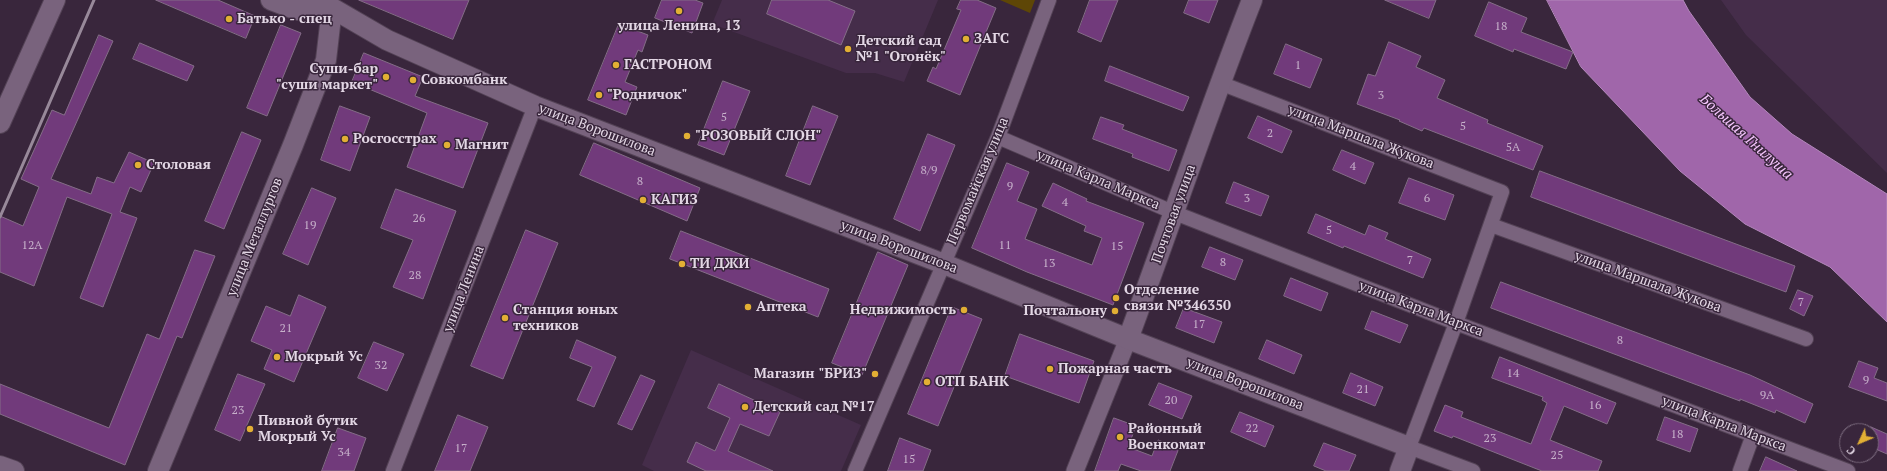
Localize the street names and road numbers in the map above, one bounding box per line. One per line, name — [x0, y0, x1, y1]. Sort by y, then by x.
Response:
street label: улица Ворошилова — [536, 100, 658, 160]
street label: улица Маршала Жукова — [1286, 101, 1436, 173]
street label: Первомайская улица — [944, 115, 1012, 247]
street label: улица Карла Маркса — [1034, 147, 1162, 213]
street label: Почтовая улица — [1148, 162, 1200, 266]
street label: улица Металлургов — [224, 175, 286, 299]
street label: улица Ворошилова — [838, 217, 960, 277]
street label: улица Ленина — [440, 244, 488, 334]
street label: улица Маршала Жукова — [1572, 248, 1724, 316]
street label: улица Карла Маркса — [1356, 278, 1486, 340]
street label: улица Ворошилова — [1184, 354, 1306, 414]
street label: улица Карла Маркса — [1659, 393, 1789, 455]

